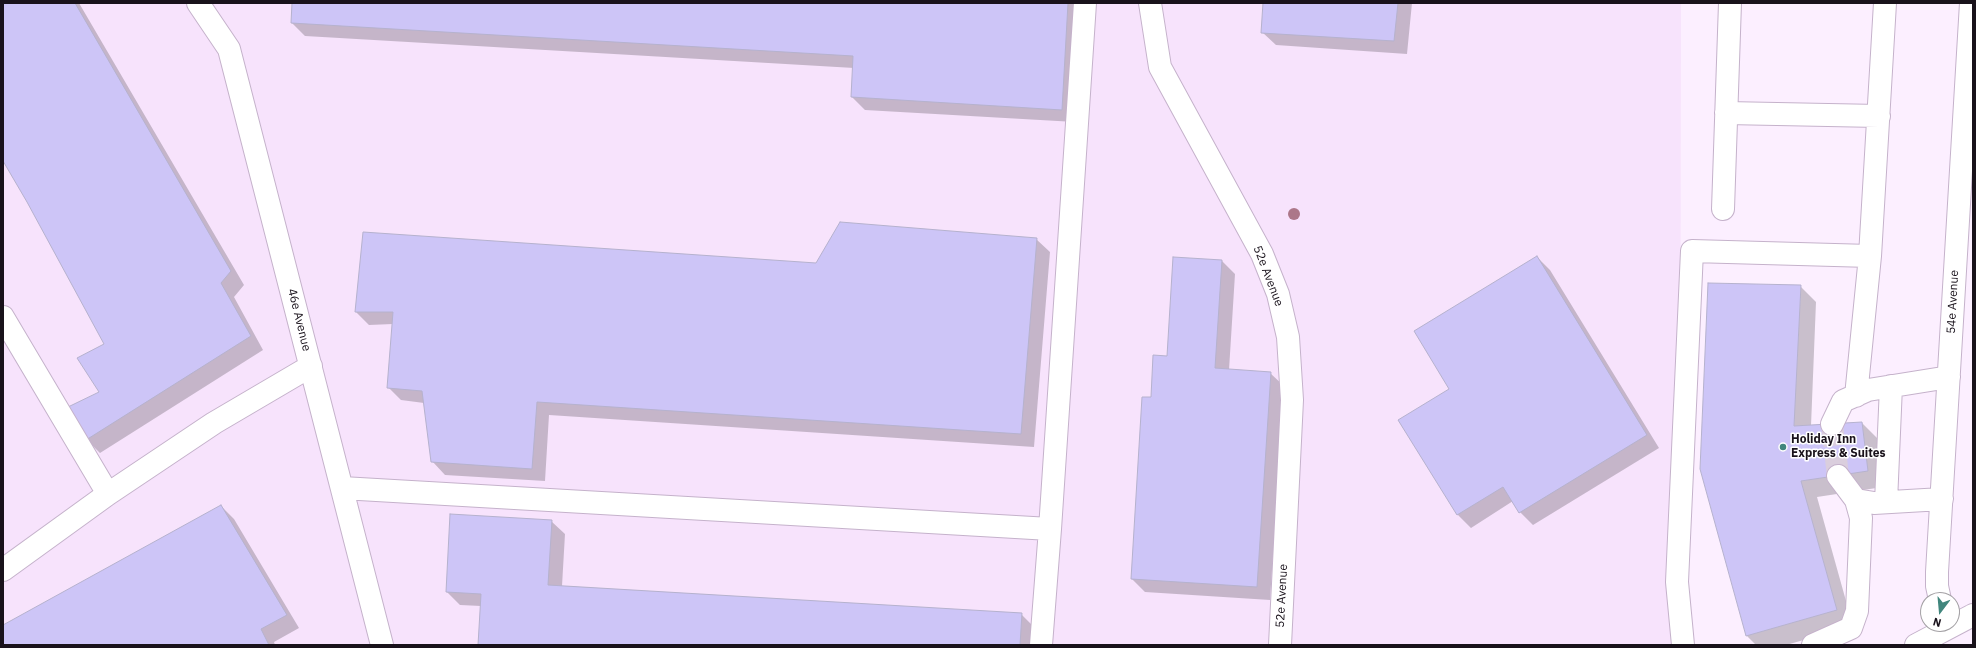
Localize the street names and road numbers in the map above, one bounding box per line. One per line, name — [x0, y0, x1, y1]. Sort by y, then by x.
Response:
street label: 52e Avenue — [1250, 244, 1286, 308]
street label: 54e Avenue — [1944, 270, 1962, 334]
street label: 46e Avenue — [284, 287, 314, 353]
street label: 52e Avenue — [1273, 564, 1291, 628]

